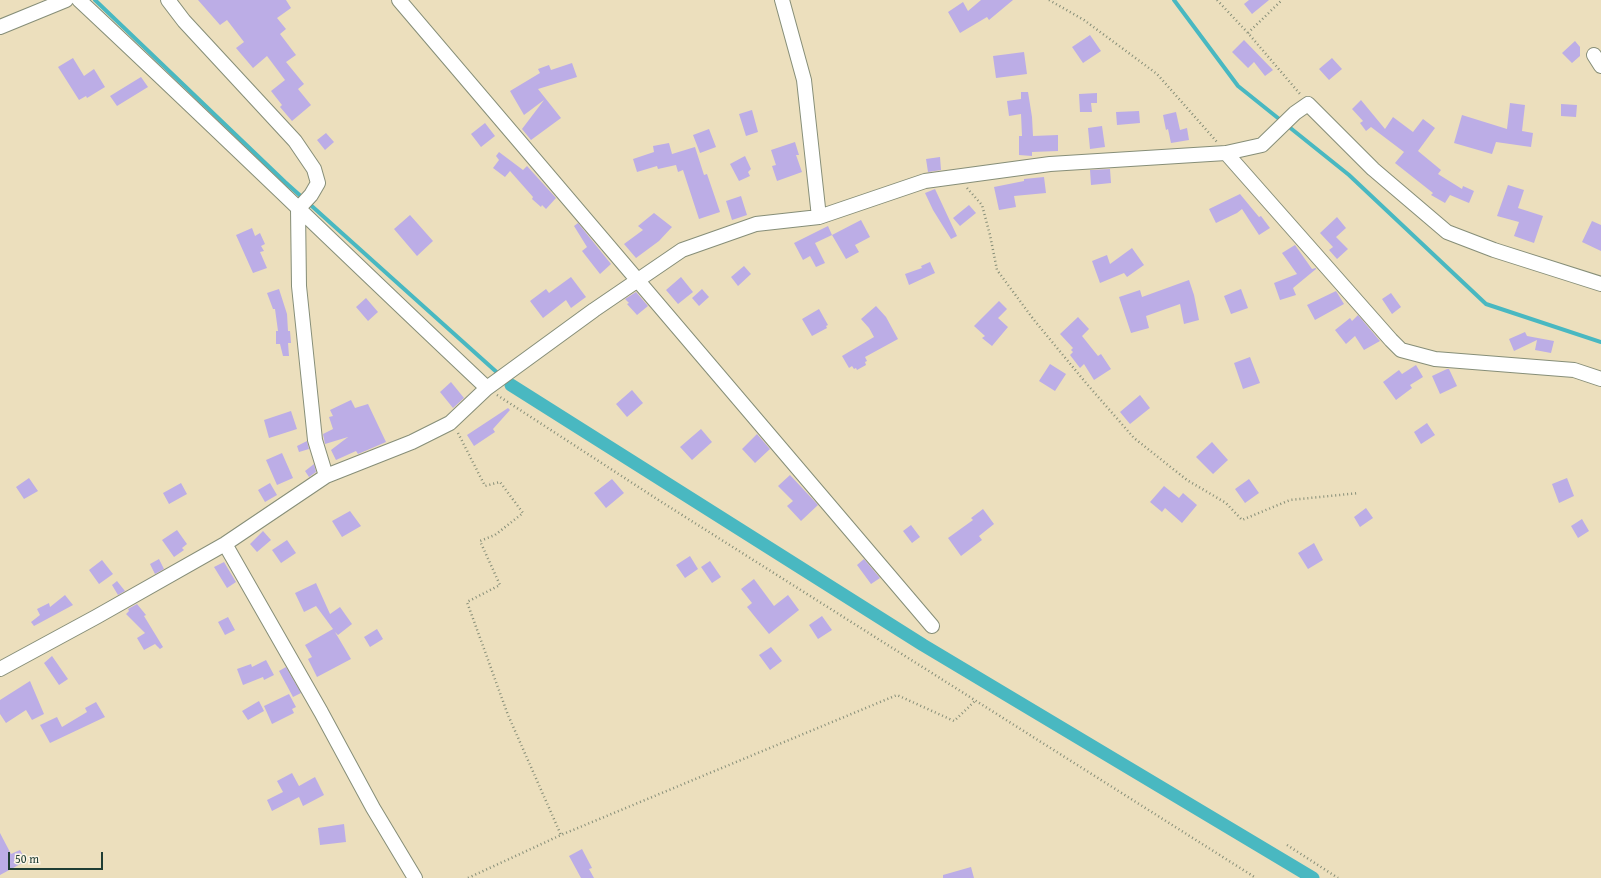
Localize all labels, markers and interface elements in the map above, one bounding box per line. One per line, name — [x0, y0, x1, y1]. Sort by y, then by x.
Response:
scale bar — [10, 844, 105, 870]
text: 50 m — [15, 850, 39, 867]

